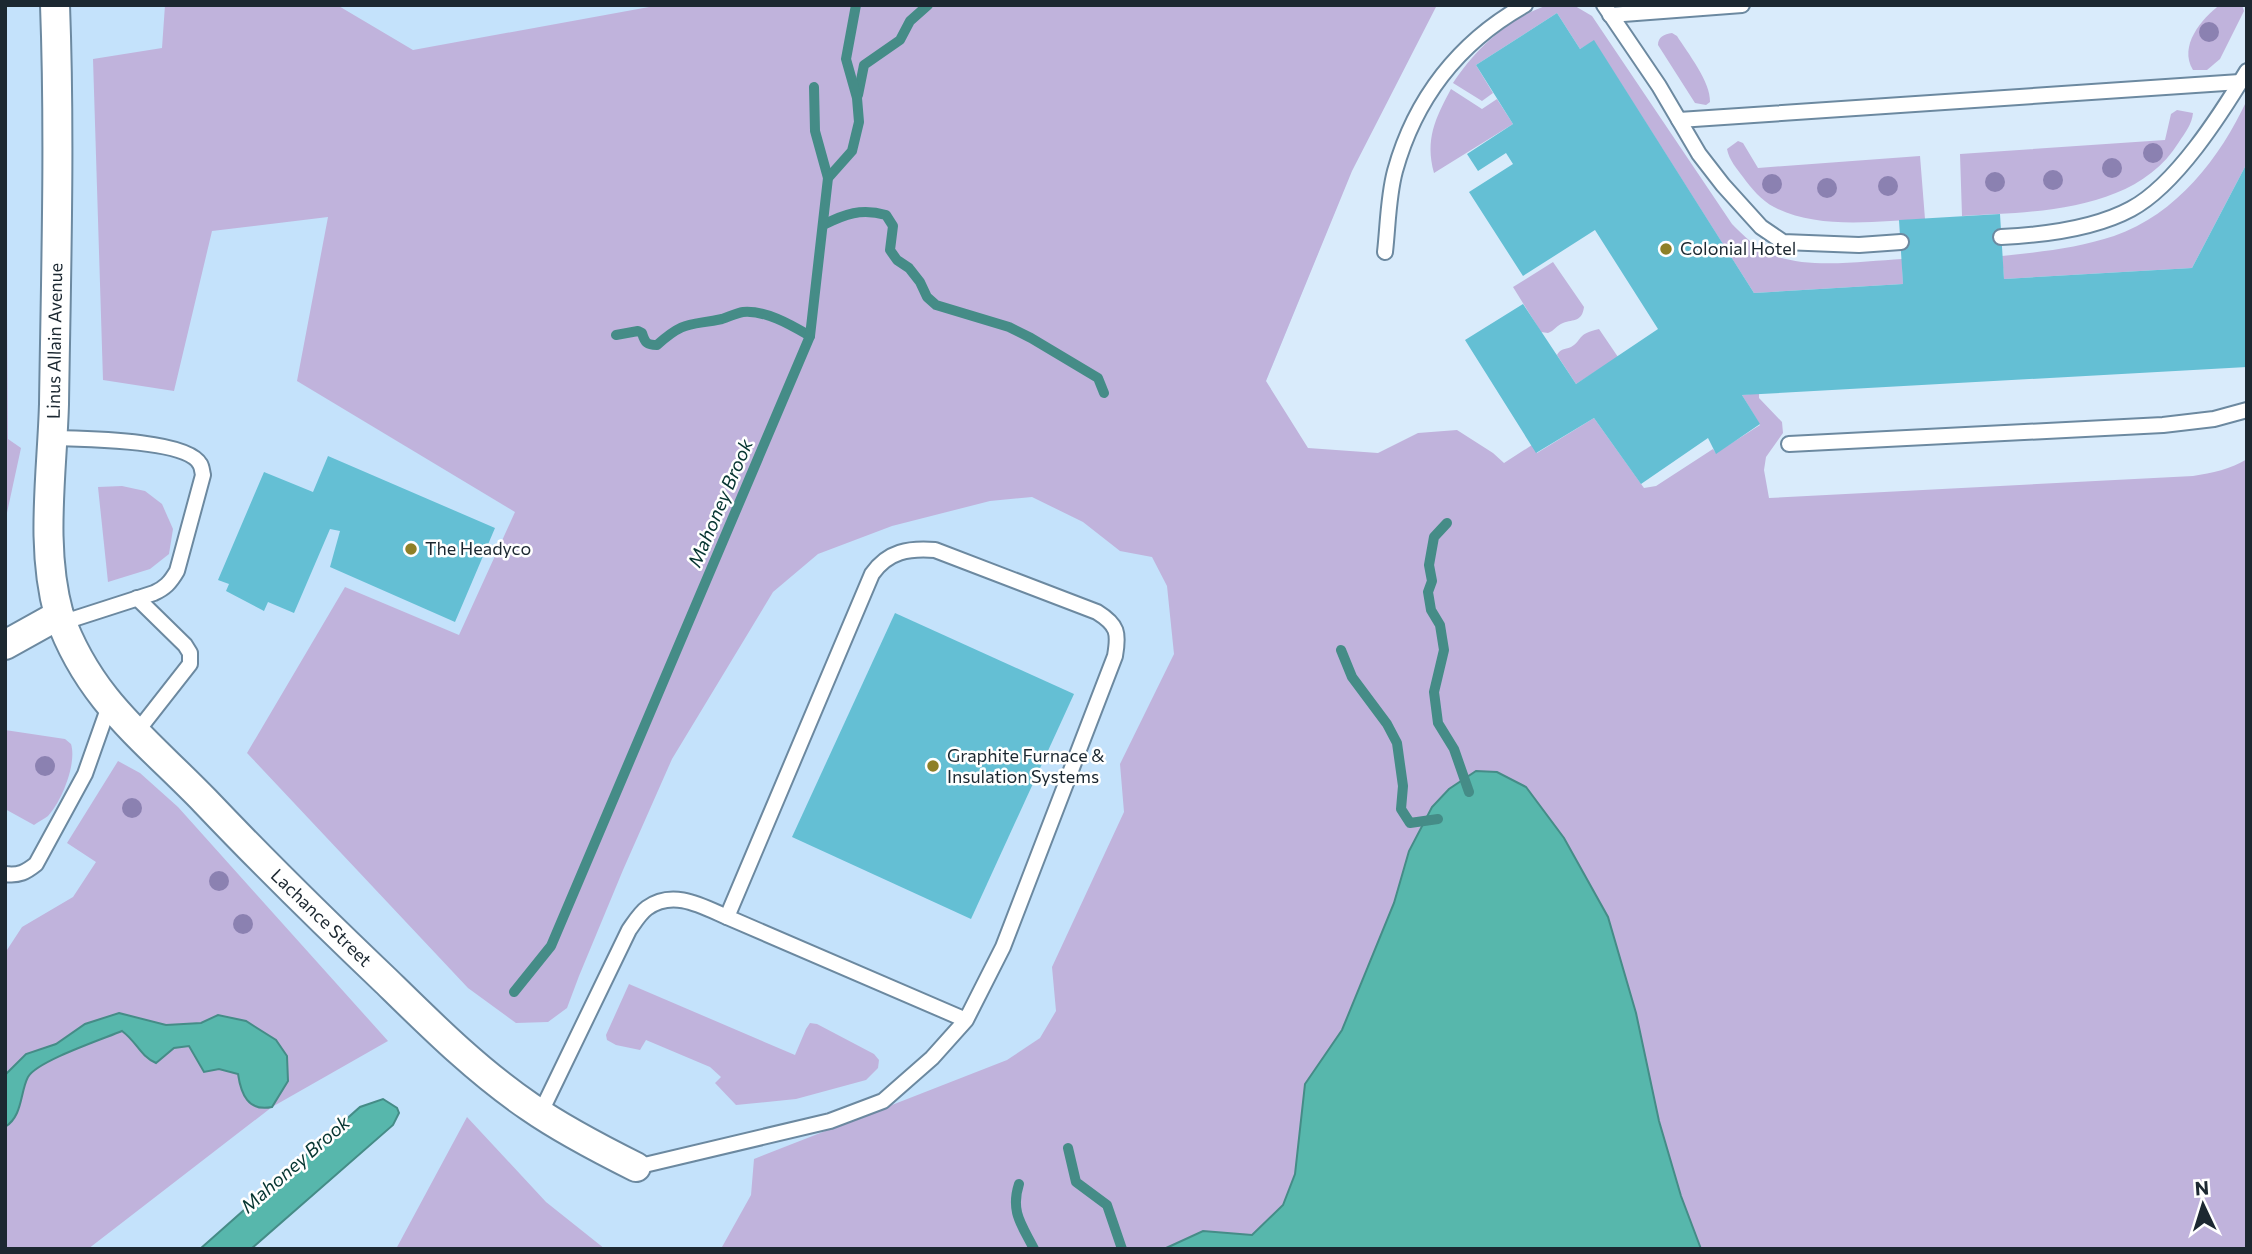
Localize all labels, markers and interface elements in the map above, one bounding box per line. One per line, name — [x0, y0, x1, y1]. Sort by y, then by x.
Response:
place label: Colonial Hotel — [1680, 237, 1796, 259]
marker: Colonial Hotel — [1658, 241, 1674, 257]
street label: Linus Allain Avenue — [42, 263, 66, 419]
water label: Mahoney Brook — [682, 435, 757, 570]
place label: The Headyco — [425, 537, 531, 559]
marker: The Headyco — [403, 541, 419, 557]
place label: Graphite Furnace & Insulation Systems — [947, 744, 1105, 787]
marker: Graphite Furnace & Insulation Systems — [925, 758, 941, 774]
street label: Lachance Street — [267, 864, 377, 971]
water label: Mahoney Brook — [235, 1110, 354, 1217]
north arrow — [2168, 1170, 2238, 1240]
text: N — [2194, 1176, 2210, 1200]

